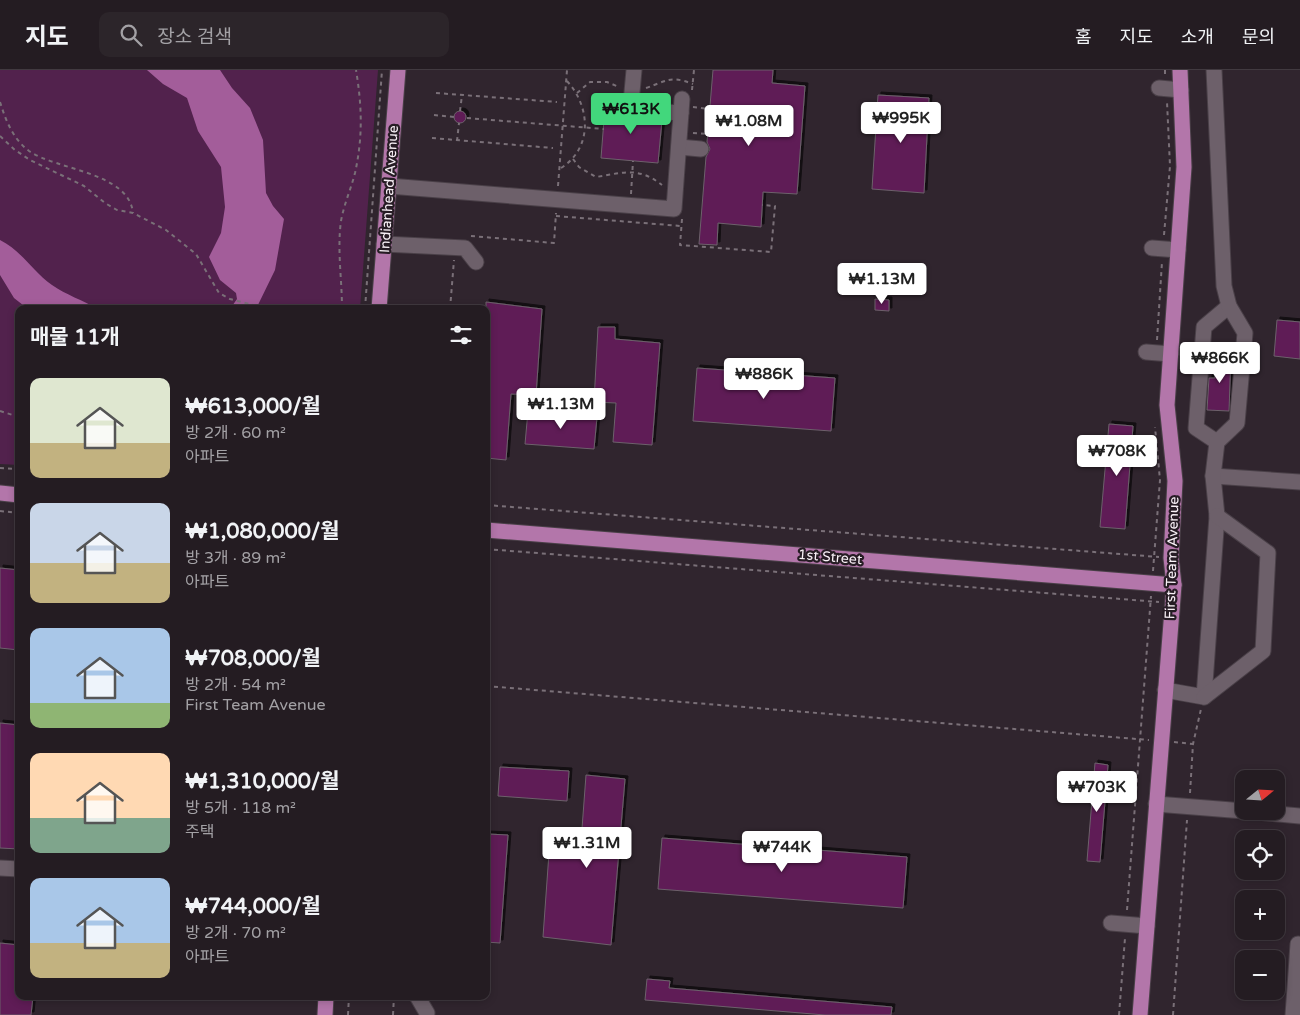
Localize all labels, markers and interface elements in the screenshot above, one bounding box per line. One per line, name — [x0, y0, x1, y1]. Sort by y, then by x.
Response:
search box — [99, 12, 449, 57]
icon: search — [117, 21, 145, 49]
text: 지도 — [25, 23, 69, 52]
text: 장소 검색 — [157, 26, 232, 48]
text: 홈 — [1075, 26, 1092, 48]
text: 지도 — [1120, 26, 1153, 48]
text: 소개 — [1181, 26, 1214, 48]
text: 문의 — [1242, 26, 1275, 48]
pin: ₩613K — [596, 92, 666, 135]
text: ₩613K — [602, 99, 660, 119]
pin: ₩995K — [866, 102, 936, 144]
pin: ₩1.08M — [708, 104, 790, 147]
text: ₩995K — [872, 108, 930, 128]
text: ₩1.08M — [715, 111, 783, 131]
street label: Indianhead Avenue — [376, 124, 402, 253]
pin: ₩1.13M — [841, 262, 923, 305]
text: ₩1.13M — [848, 269, 916, 289]
icon: filters — [447, 321, 475, 349]
text: 매물 11개 — [30, 325, 120, 350]
pin: ₩866K — [1185, 342, 1255, 384]
text: ₩866K — [1191, 348, 1249, 368]
pin: ₩886K — [729, 358, 799, 400]
text: ₩886K — [735, 364, 793, 384]
pin: ₩1.13M — [520, 388, 602, 430]
text: ₩613,000/월 — [185, 394, 321, 419]
text: ₩1.13M — [527, 394, 595, 414]
icon: home — [70, 398, 130, 458]
text: 방 2개 · 60 m² — [185, 423, 286, 443]
pin: ₩708K — [1082, 434, 1152, 477]
text: ₩708K — [1088, 441, 1146, 461]
text: 아파트 — [185, 447, 229, 467]
street label: First Team Avenue — [1161, 496, 1183, 620]
text: ₩1,080,000/월 — [185, 519, 340, 544]
icon: home — [70, 523, 130, 583]
street label: 1st Street — [797, 546, 863, 568]
text: 방 3개 · 89 m² — [185, 548, 286, 568]
text: 아파트 — [185, 572, 229, 592]
text: ₩708,000/월 — [185, 646, 321, 671]
icon: home — [70, 648, 130, 708]
text: 방 2개 · 54 m² — [185, 675, 286, 695]
text: First Team Avenue — [185, 695, 325, 715]
text: ₩1,310,000/월 — [185, 769, 340, 794]
pin: ₩703K — [1062, 770, 1132, 813]
north arrow — [1235, 770, 1285, 820]
map controls — [1235, 770, 1285, 1000]
icon: home — [70, 773, 130, 833]
text: ₩703K — [1068, 777, 1126, 797]
text: 방 5개 · 118 m² — [185, 798, 296, 818]
text: 주택 — [185, 822, 214, 842]
pin: ₩1.31M — [546, 826, 628, 869]
pin: ₩744K — [747, 830, 817, 873]
button: locate — [1235, 830, 1285, 880]
text: ₩1.31M — [553, 833, 621, 853]
text: ₩744K — [753, 837, 811, 857]
button: + — [1235, 890, 1285, 940]
text: ₩744,000/월 — [185, 894, 321, 919]
icon: home — [70, 898, 130, 958]
text: 방 2개 · 70 m² — [185, 923, 286, 943]
text: 아파트 — [185, 947, 229, 967]
button: − — [1235, 950, 1285, 1000]

